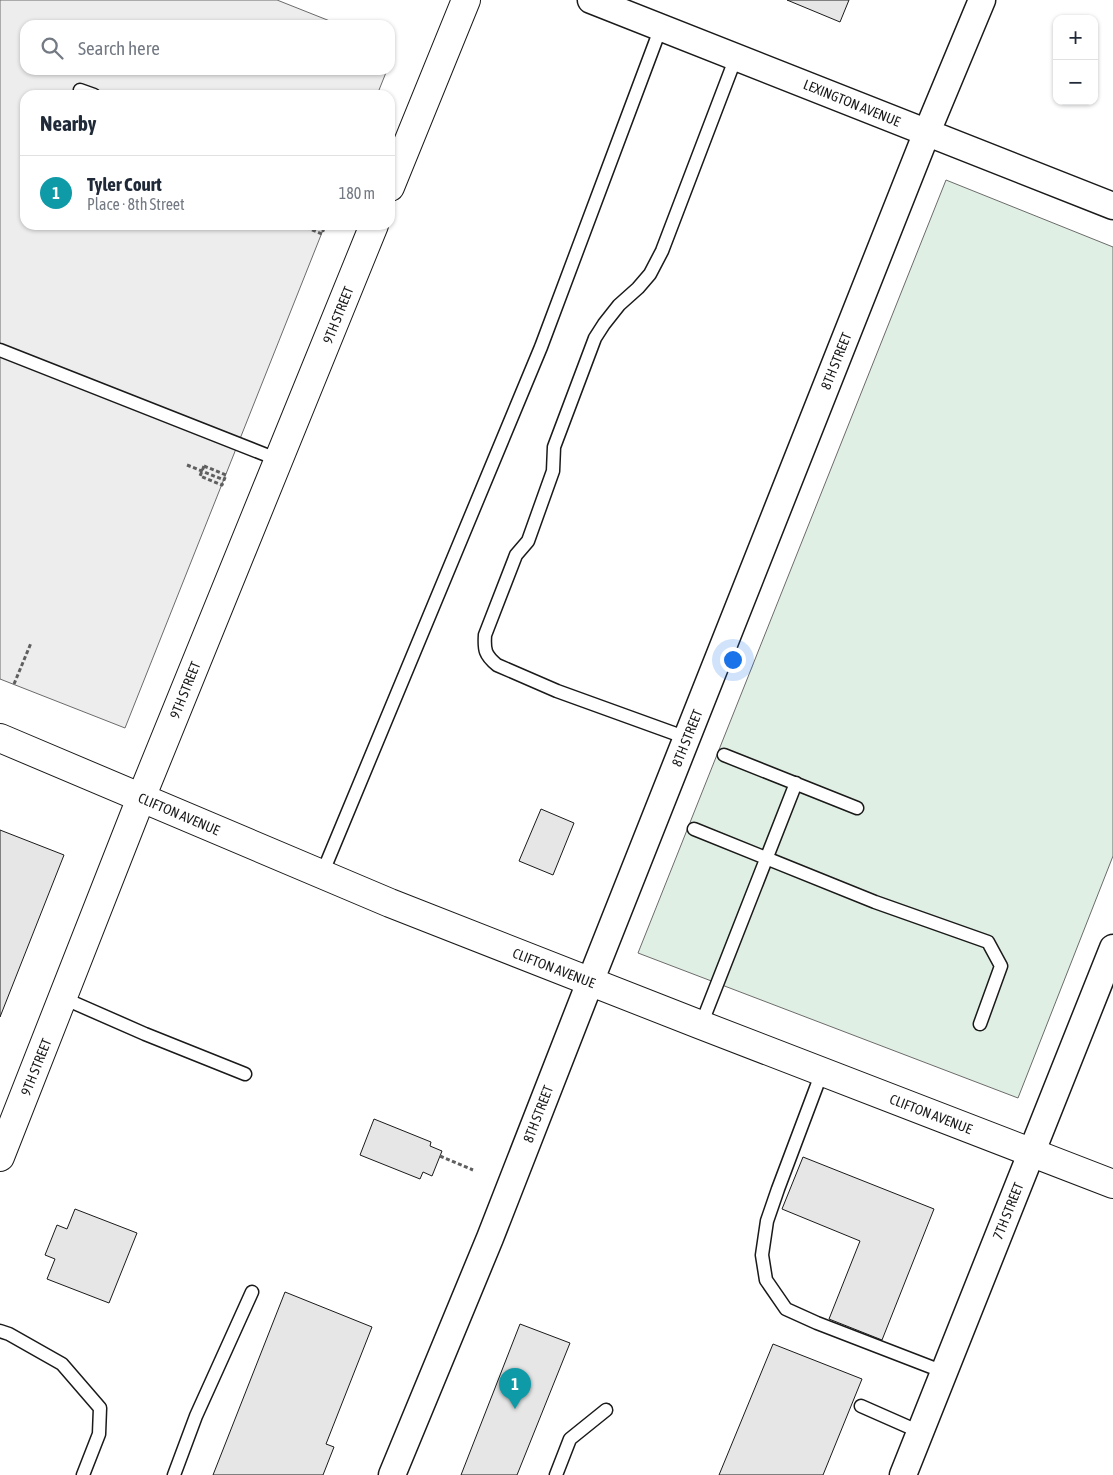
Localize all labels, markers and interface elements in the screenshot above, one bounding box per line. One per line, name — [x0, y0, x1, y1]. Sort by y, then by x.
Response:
map controls — [1053, 15, 1098, 105]
button: + — [1053, 15, 1098, 60]
search box — [20, 20, 395, 75]
icon: search — [38, 34, 66, 62]
text: Search here — [78, 37, 160, 59]
button: − — [1053, 60, 1098, 105]
street label: LEXINGTON AVENUE — [801, 76, 903, 130]
text: Nearby — [40, 111, 96, 135]
text: Tyler Court — [87, 173, 162, 195]
text: 1 — [52, 184, 60, 202]
text: 180 m — [339, 184, 375, 202]
text: Place · 8th Street — [87, 195, 185, 213]
street label: 9TH STREET — [319, 284, 357, 346]
street label: 8TH STREET — [817, 330, 855, 392]
your location — [720, 647, 746, 673]
street label: 9TH STREET — [166, 659, 204, 721]
street label: 8TH STREET — [668, 707, 706, 769]
street label: CLIFTON AVENUE — [136, 790, 222, 838]
street label: CLIFTON AVENUE — [511, 945, 598, 991]
street label: 9TH STREET — [17, 1036, 55, 1098]
street label: 8TH STREET — [520, 1083, 556, 1145]
street label: CLIFTON AVENUE — [888, 1091, 975, 1137]
street label: 7TH STREET — [989, 1180, 1027, 1242]
pin: 1 — [499, 1368, 531, 1409]

